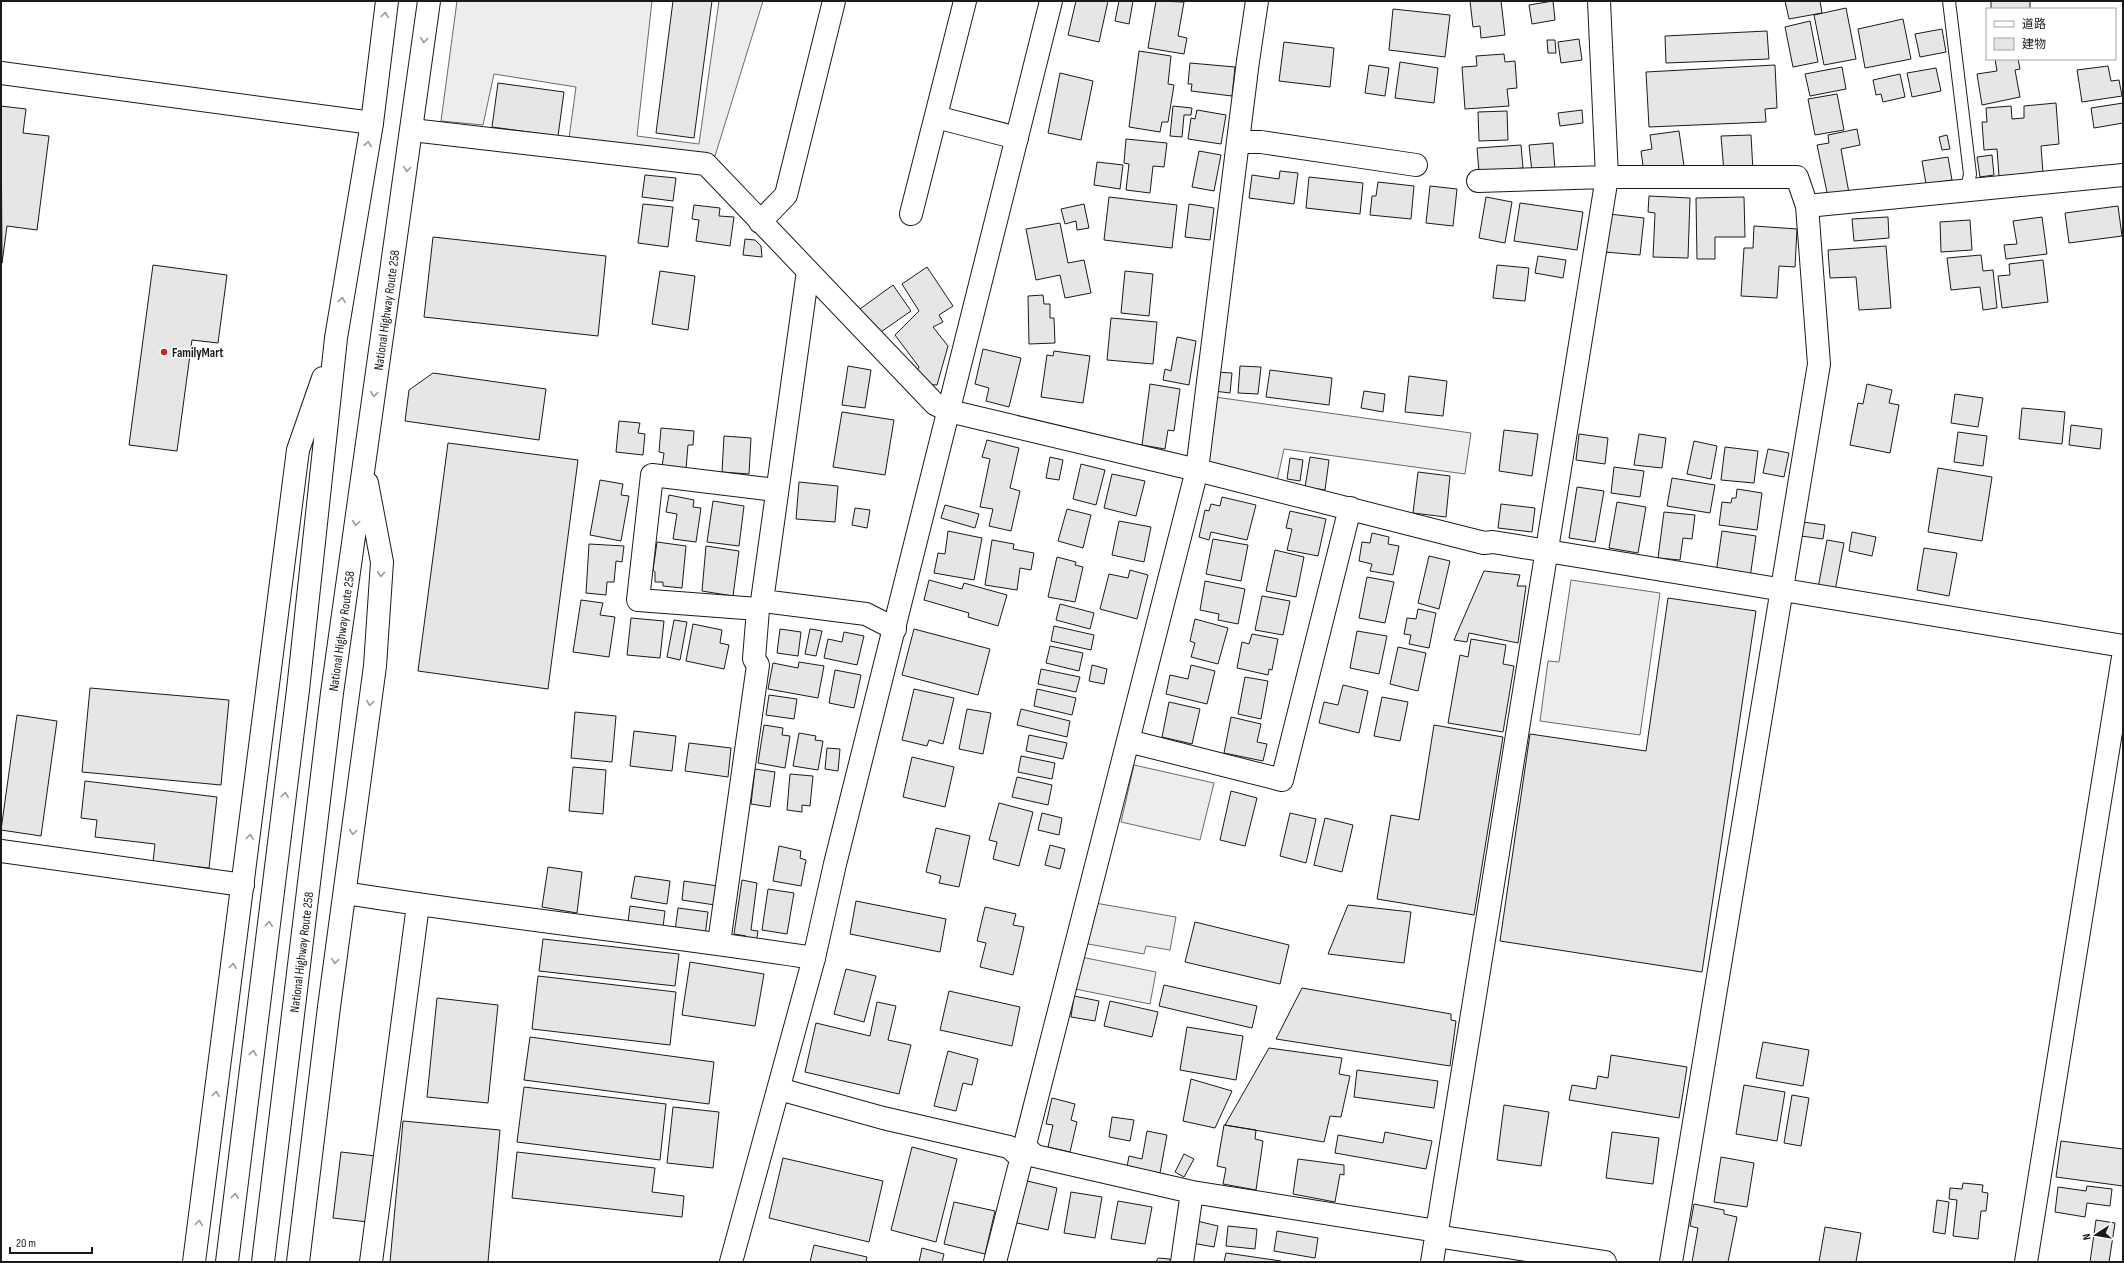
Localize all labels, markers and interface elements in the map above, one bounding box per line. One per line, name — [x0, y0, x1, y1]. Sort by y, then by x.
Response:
legend — [1986, 8, 2116, 60]
one-way arrow — [381, 12, 390, 18]
text: 道路 — [2022, 17, 2046, 32]
one-way arrow — [420, 37, 429, 43]
text: 建物 — [2022, 37, 2046, 52]
one-way arrow — [363, 141, 372, 147]
one-way arrow — [403, 165, 412, 172]
street label: National Highway Route 258 — [371, 249, 403, 371]
one-way arrow — [337, 297, 346, 303]
place label: FamilyMart — [172, 345, 224, 361]
marker: FamilyMart — [159, 347, 169, 357]
one-way arrow — [370, 391, 379, 397]
one-way arrow — [352, 520, 361, 526]
street label: National Highway Route 258 — [326, 570, 358, 692]
one-way arrow — [377, 571, 386, 577]
one-way arrow — [366, 700, 375, 706]
one-way arrow — [280, 792, 289, 798]
one-way arrow — [349, 829, 358, 835]
one-way arrow — [245, 834, 254, 840]
street label: National Highway Route 258 — [287, 891, 317, 1013]
one-way arrow — [264, 921, 273, 927]
one-way arrow — [331, 958, 340, 964]
one-way arrow — [228, 962, 237, 969]
one-way arrow — [248, 1050, 257, 1056]
one-way arrow — [211, 1091, 220, 1098]
one-way arrow — [230, 1192, 239, 1199]
north arrow — [2076, 1215, 2116, 1255]
one-way arrow — [194, 1220, 203, 1226]
scale bar — [10, 1229, 92, 1255]
text: N — [2080, 1233, 2094, 1241]
text: 20 m — [16, 1236, 36, 1251]

